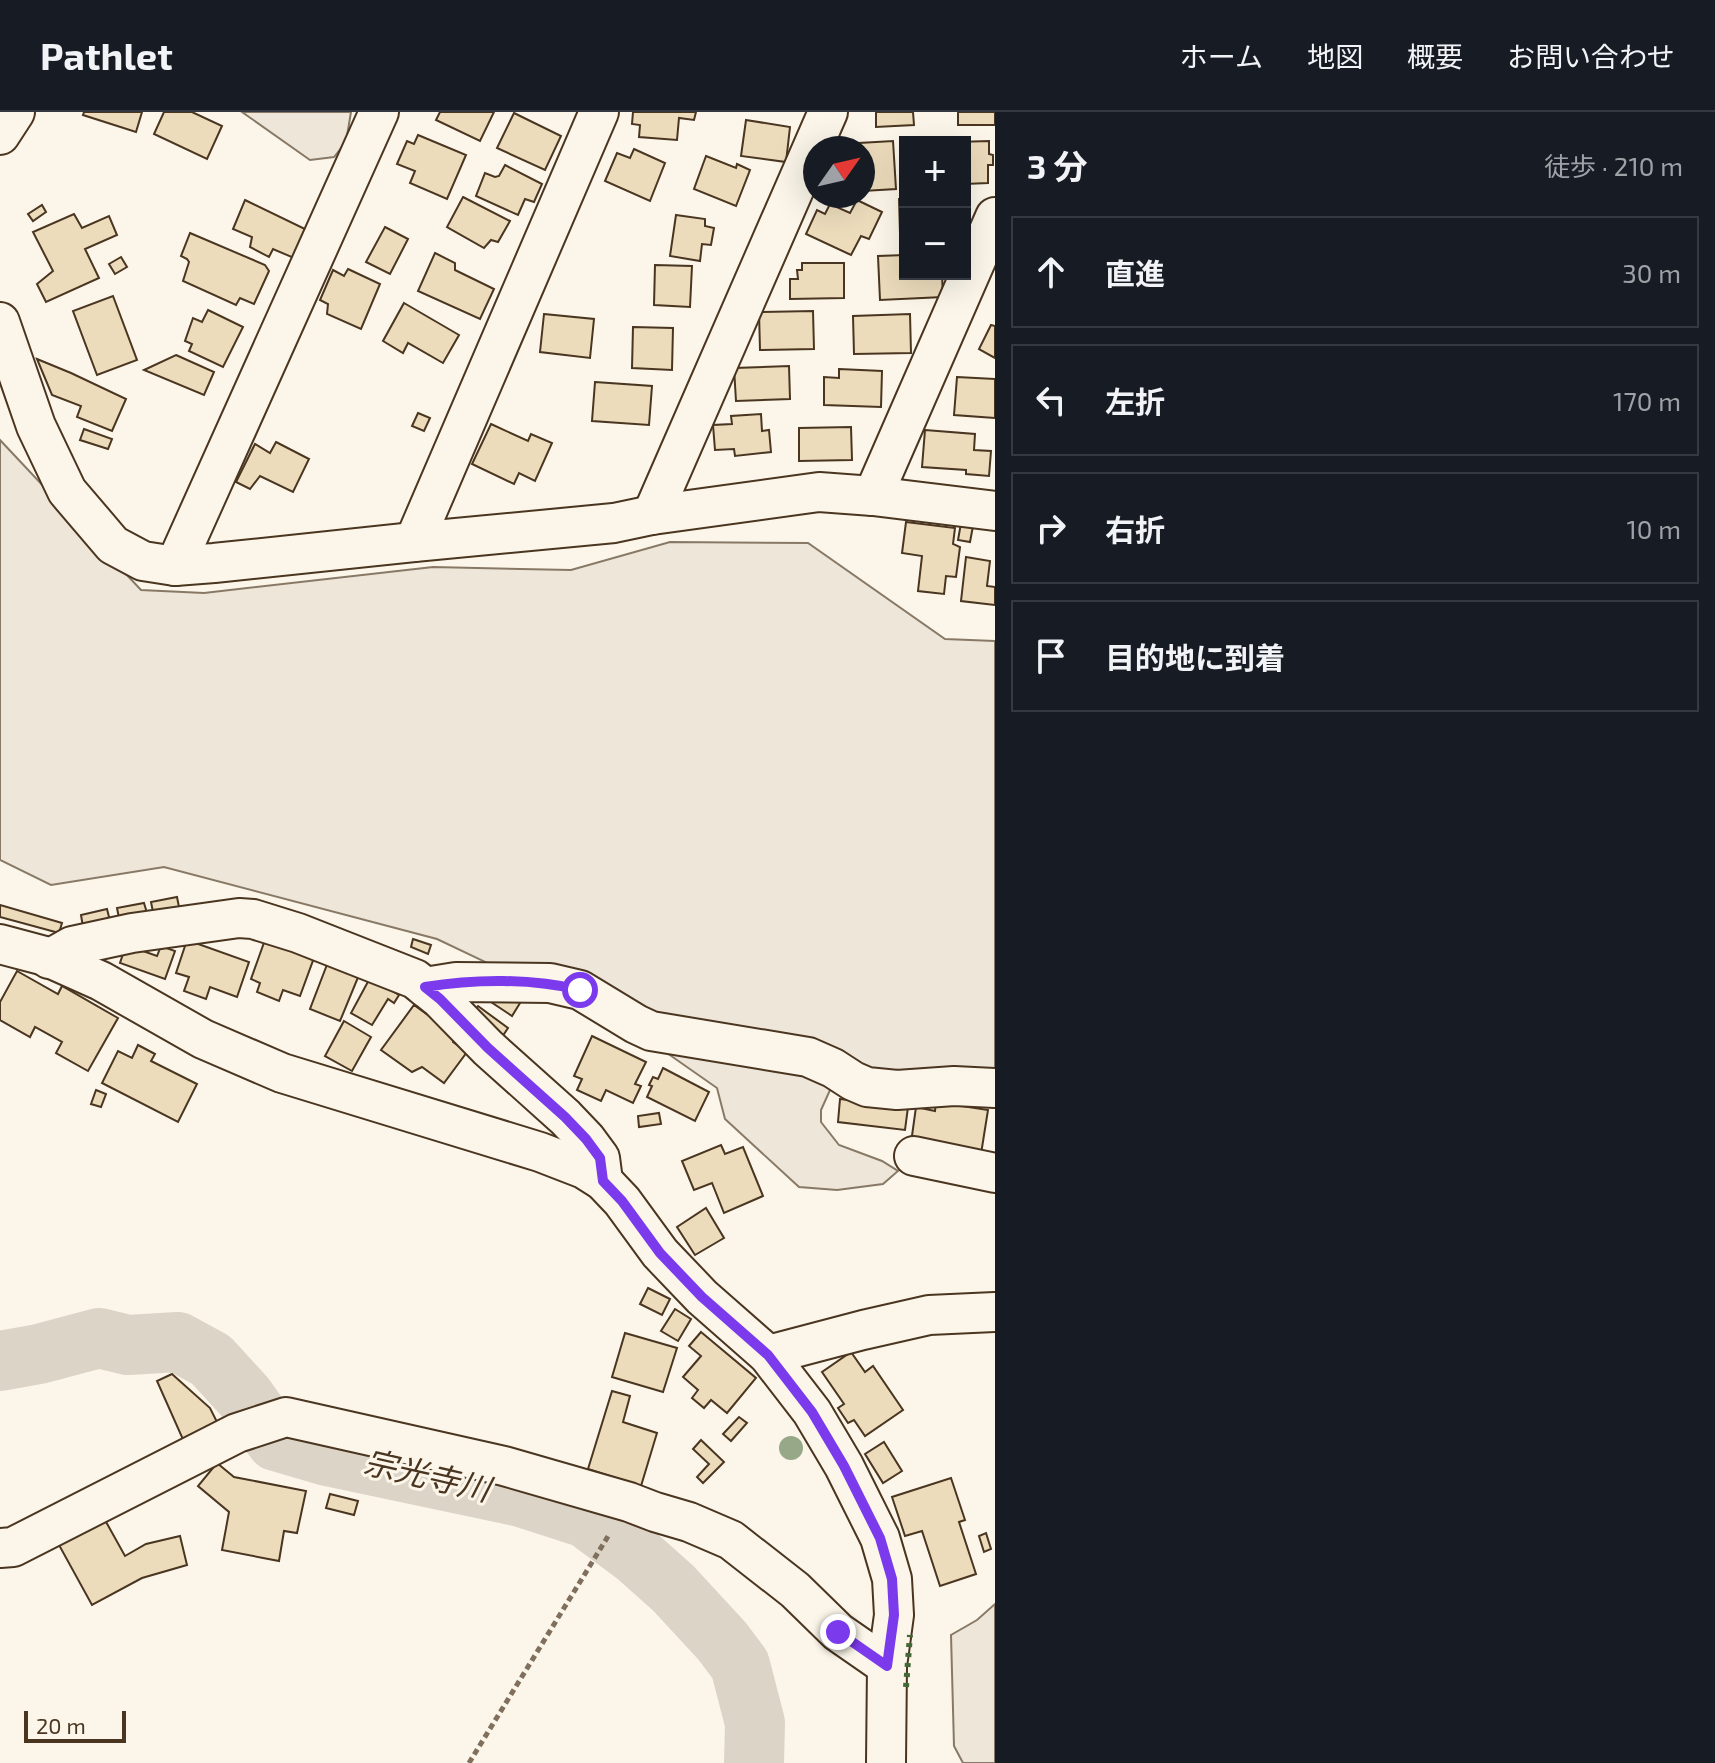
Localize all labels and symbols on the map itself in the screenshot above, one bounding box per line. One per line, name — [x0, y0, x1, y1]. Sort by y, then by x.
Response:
north arrow — [803, 136, 875, 208]
route start — [562, 972, 598, 1008]
water label: 宗光寺川 — [361, 1441, 497, 1508]
route end — [820, 1614, 856, 1650]
scale bar — [24, 1707, 126, 1743]

